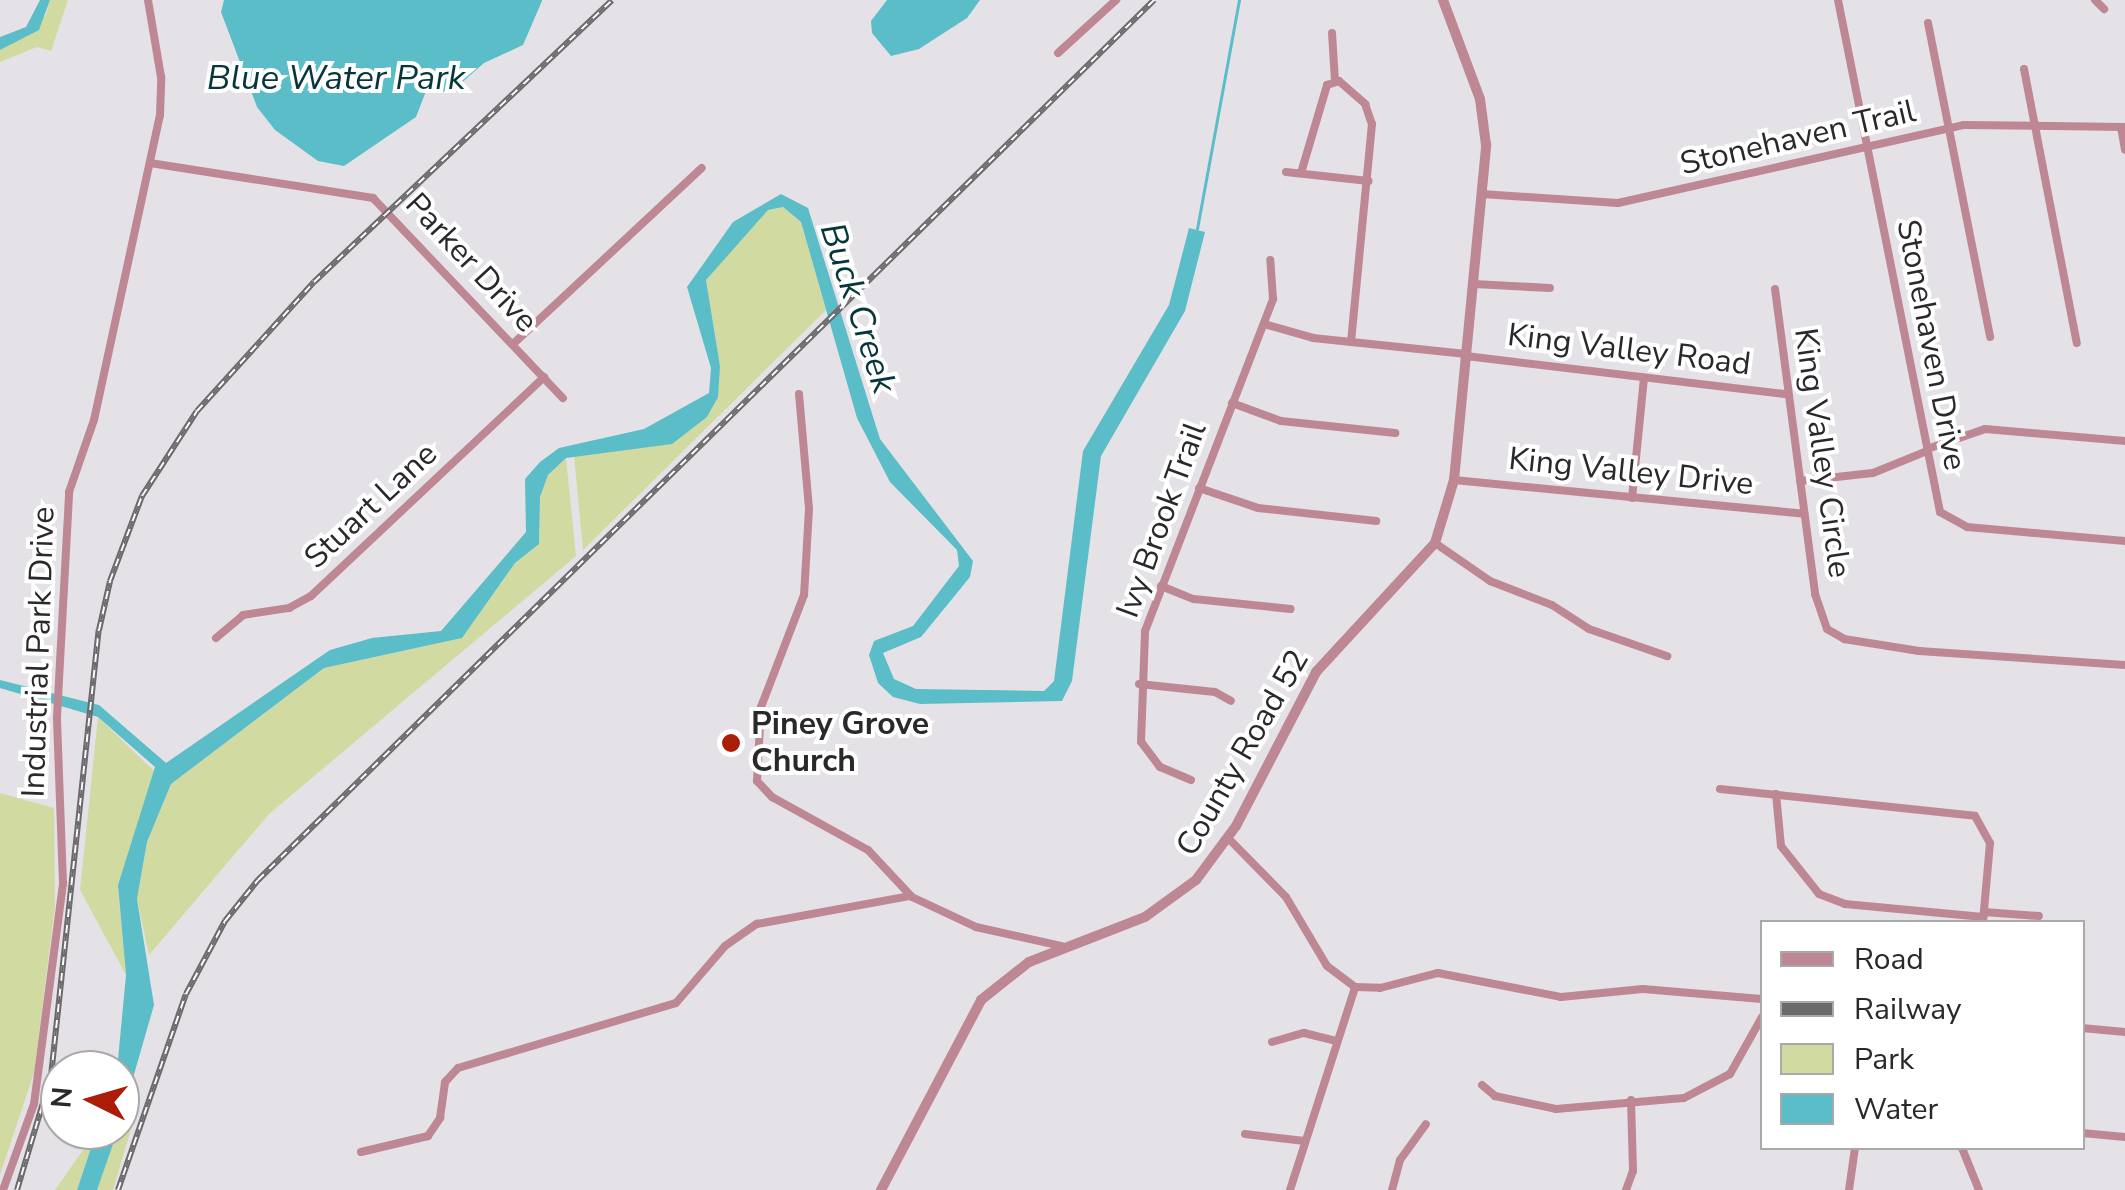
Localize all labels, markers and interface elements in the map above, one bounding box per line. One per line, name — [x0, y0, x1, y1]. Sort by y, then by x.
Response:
water label: Blue Water Park — [207, 57, 465, 99]
street label: Stonehaven Trail — [1677, 92, 1919, 184]
street label: Parker Drive — [397, 186, 545, 340]
street label: Stonehaven Drive — [1888, 217, 1974, 473]
water label: Buck Creek — [811, 218, 905, 398]
street label: King Valley Road — [1505, 316, 1753, 384]
street label: King Valley Circle — [1785, 326, 1859, 580]
street label: Ivy Brook Trail — [1109, 417, 1215, 623]
street label: Stuart Lane — [297, 435, 445, 577]
street label: King Valley Drive — [1507, 440, 1755, 504]
street label: Industrial Park Drive — [15, 506, 63, 798]
street label: County Road 52 — [1169, 643, 1317, 863]
place label: Piney Grove Church — [751, 706, 929, 781]
marker: Piney Grove Church — [720, 732, 742, 754]
legend — [1760, 920, 2085, 1150]
text: Road — [1854, 939, 1924, 980]
text: Railway — [1854, 989, 1962, 1030]
text: Park — [1854, 1039, 1914, 1080]
north arrow — [40, 1050, 140, 1150]
text: N — [42, 1085, 82, 1110]
text: Water — [1854, 1089, 1938, 1130]

